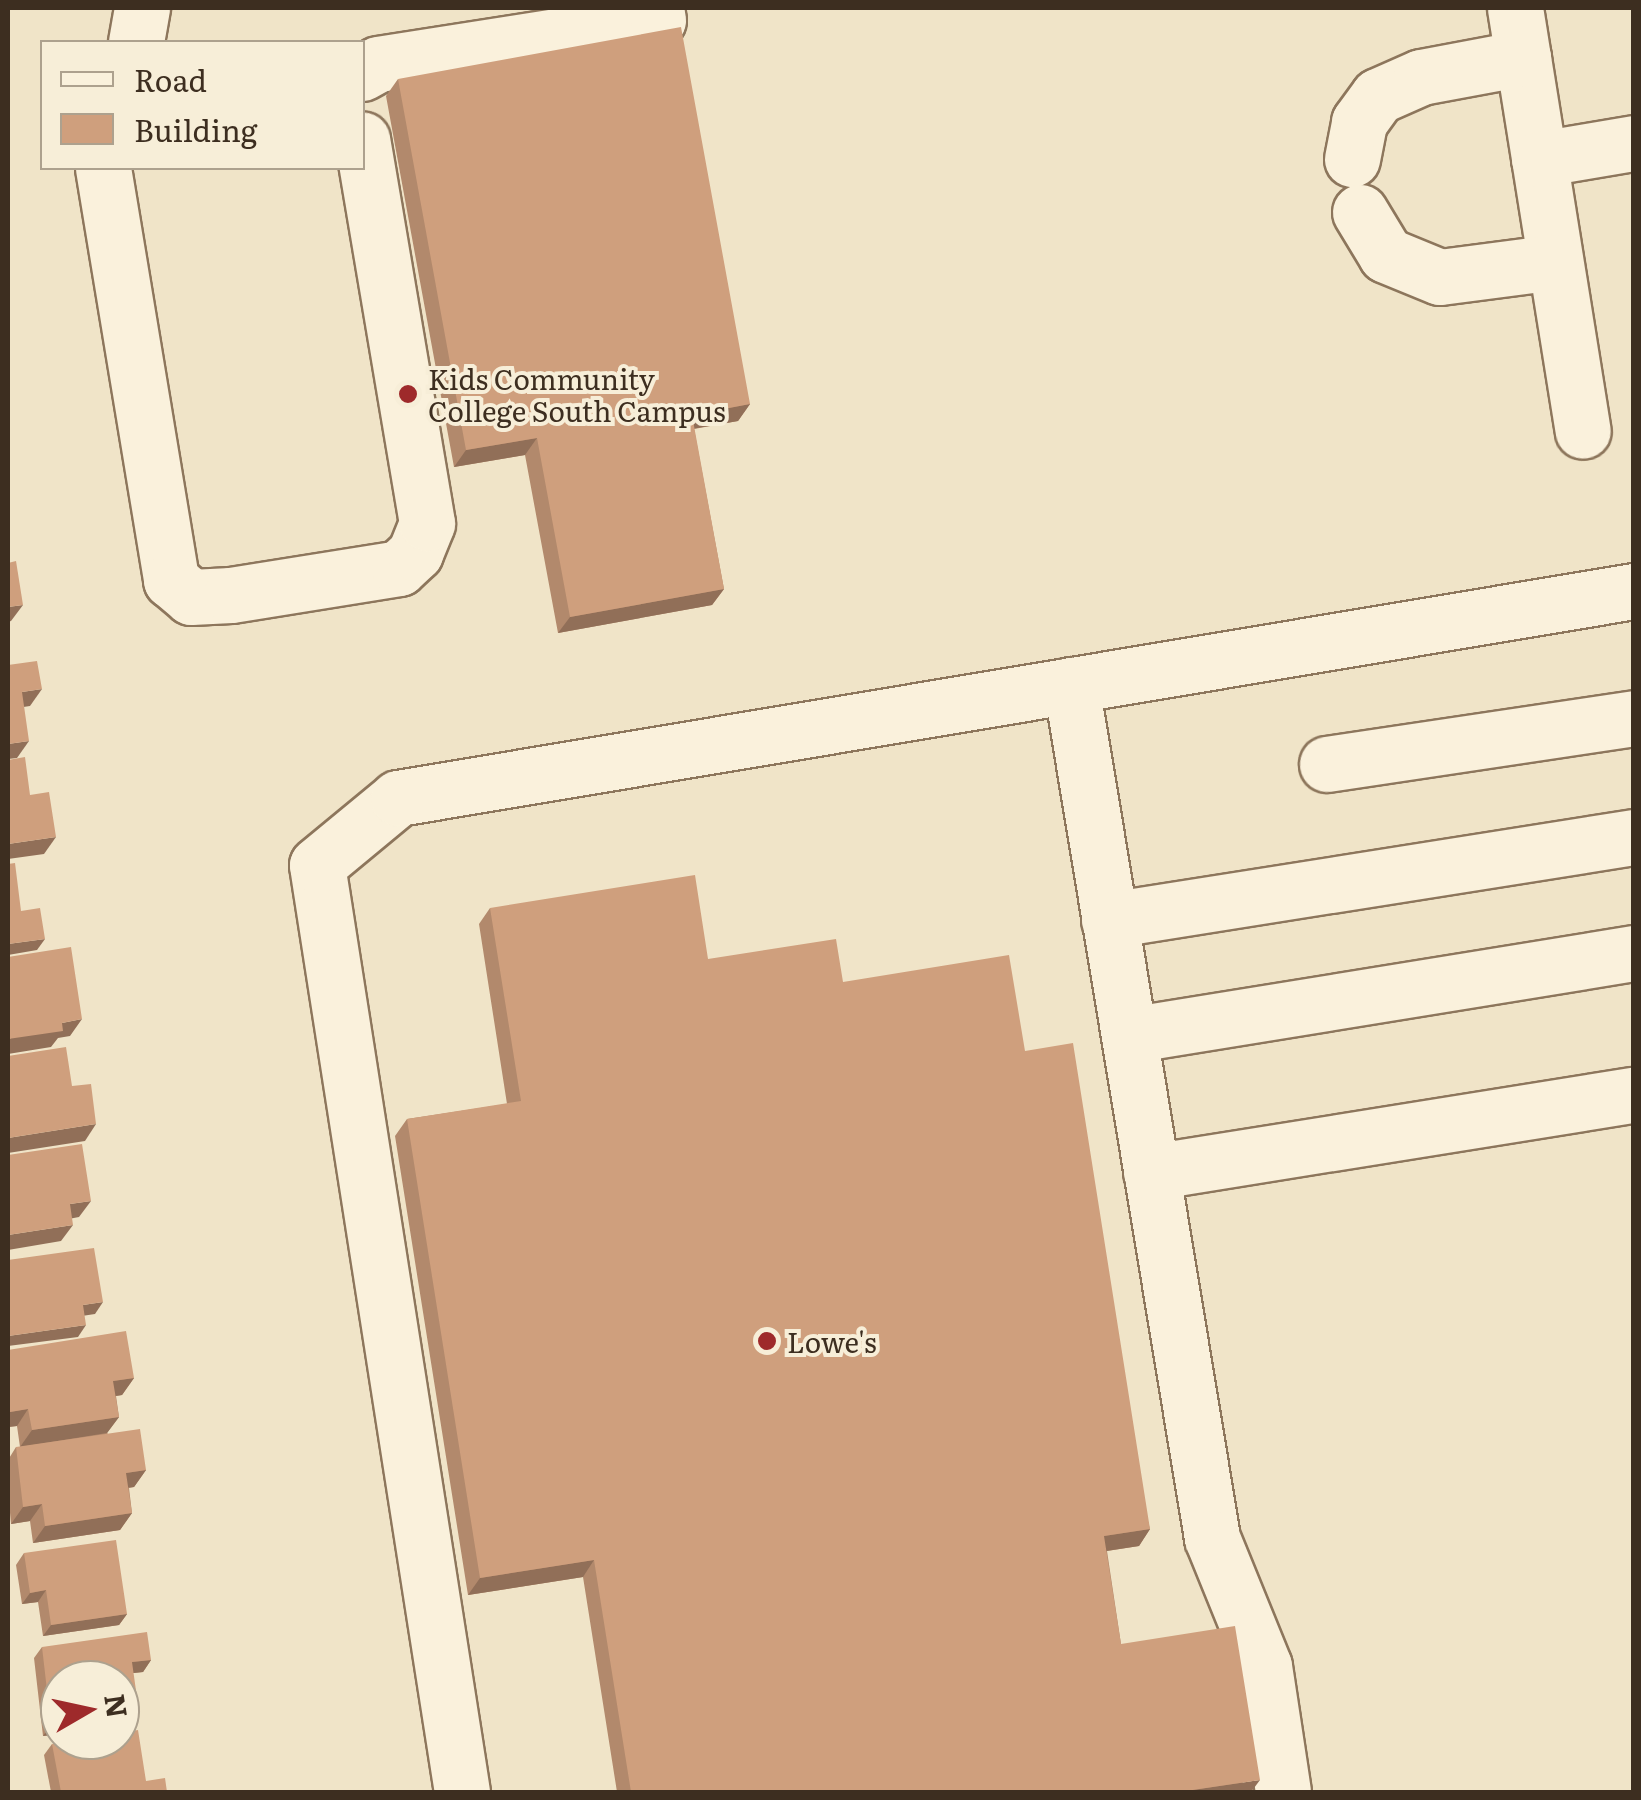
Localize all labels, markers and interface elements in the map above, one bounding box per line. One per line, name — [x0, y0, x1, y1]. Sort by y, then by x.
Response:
legend — [40, 40, 365, 170]
text: Road — [134, 57, 207, 101]
text: Building — [134, 107, 258, 151]
place label: Kids Community College South Campus — [428, 361, 726, 427]
marker: Kids Community College South Campus — [397, 383, 419, 405]
place label: Lowe's — [787, 1324, 877, 1358]
marker: Lowe's — [756, 1330, 778, 1352]
north arrow — [40, 1660, 140, 1760]
text: N — [95, 1691, 140, 1721]

